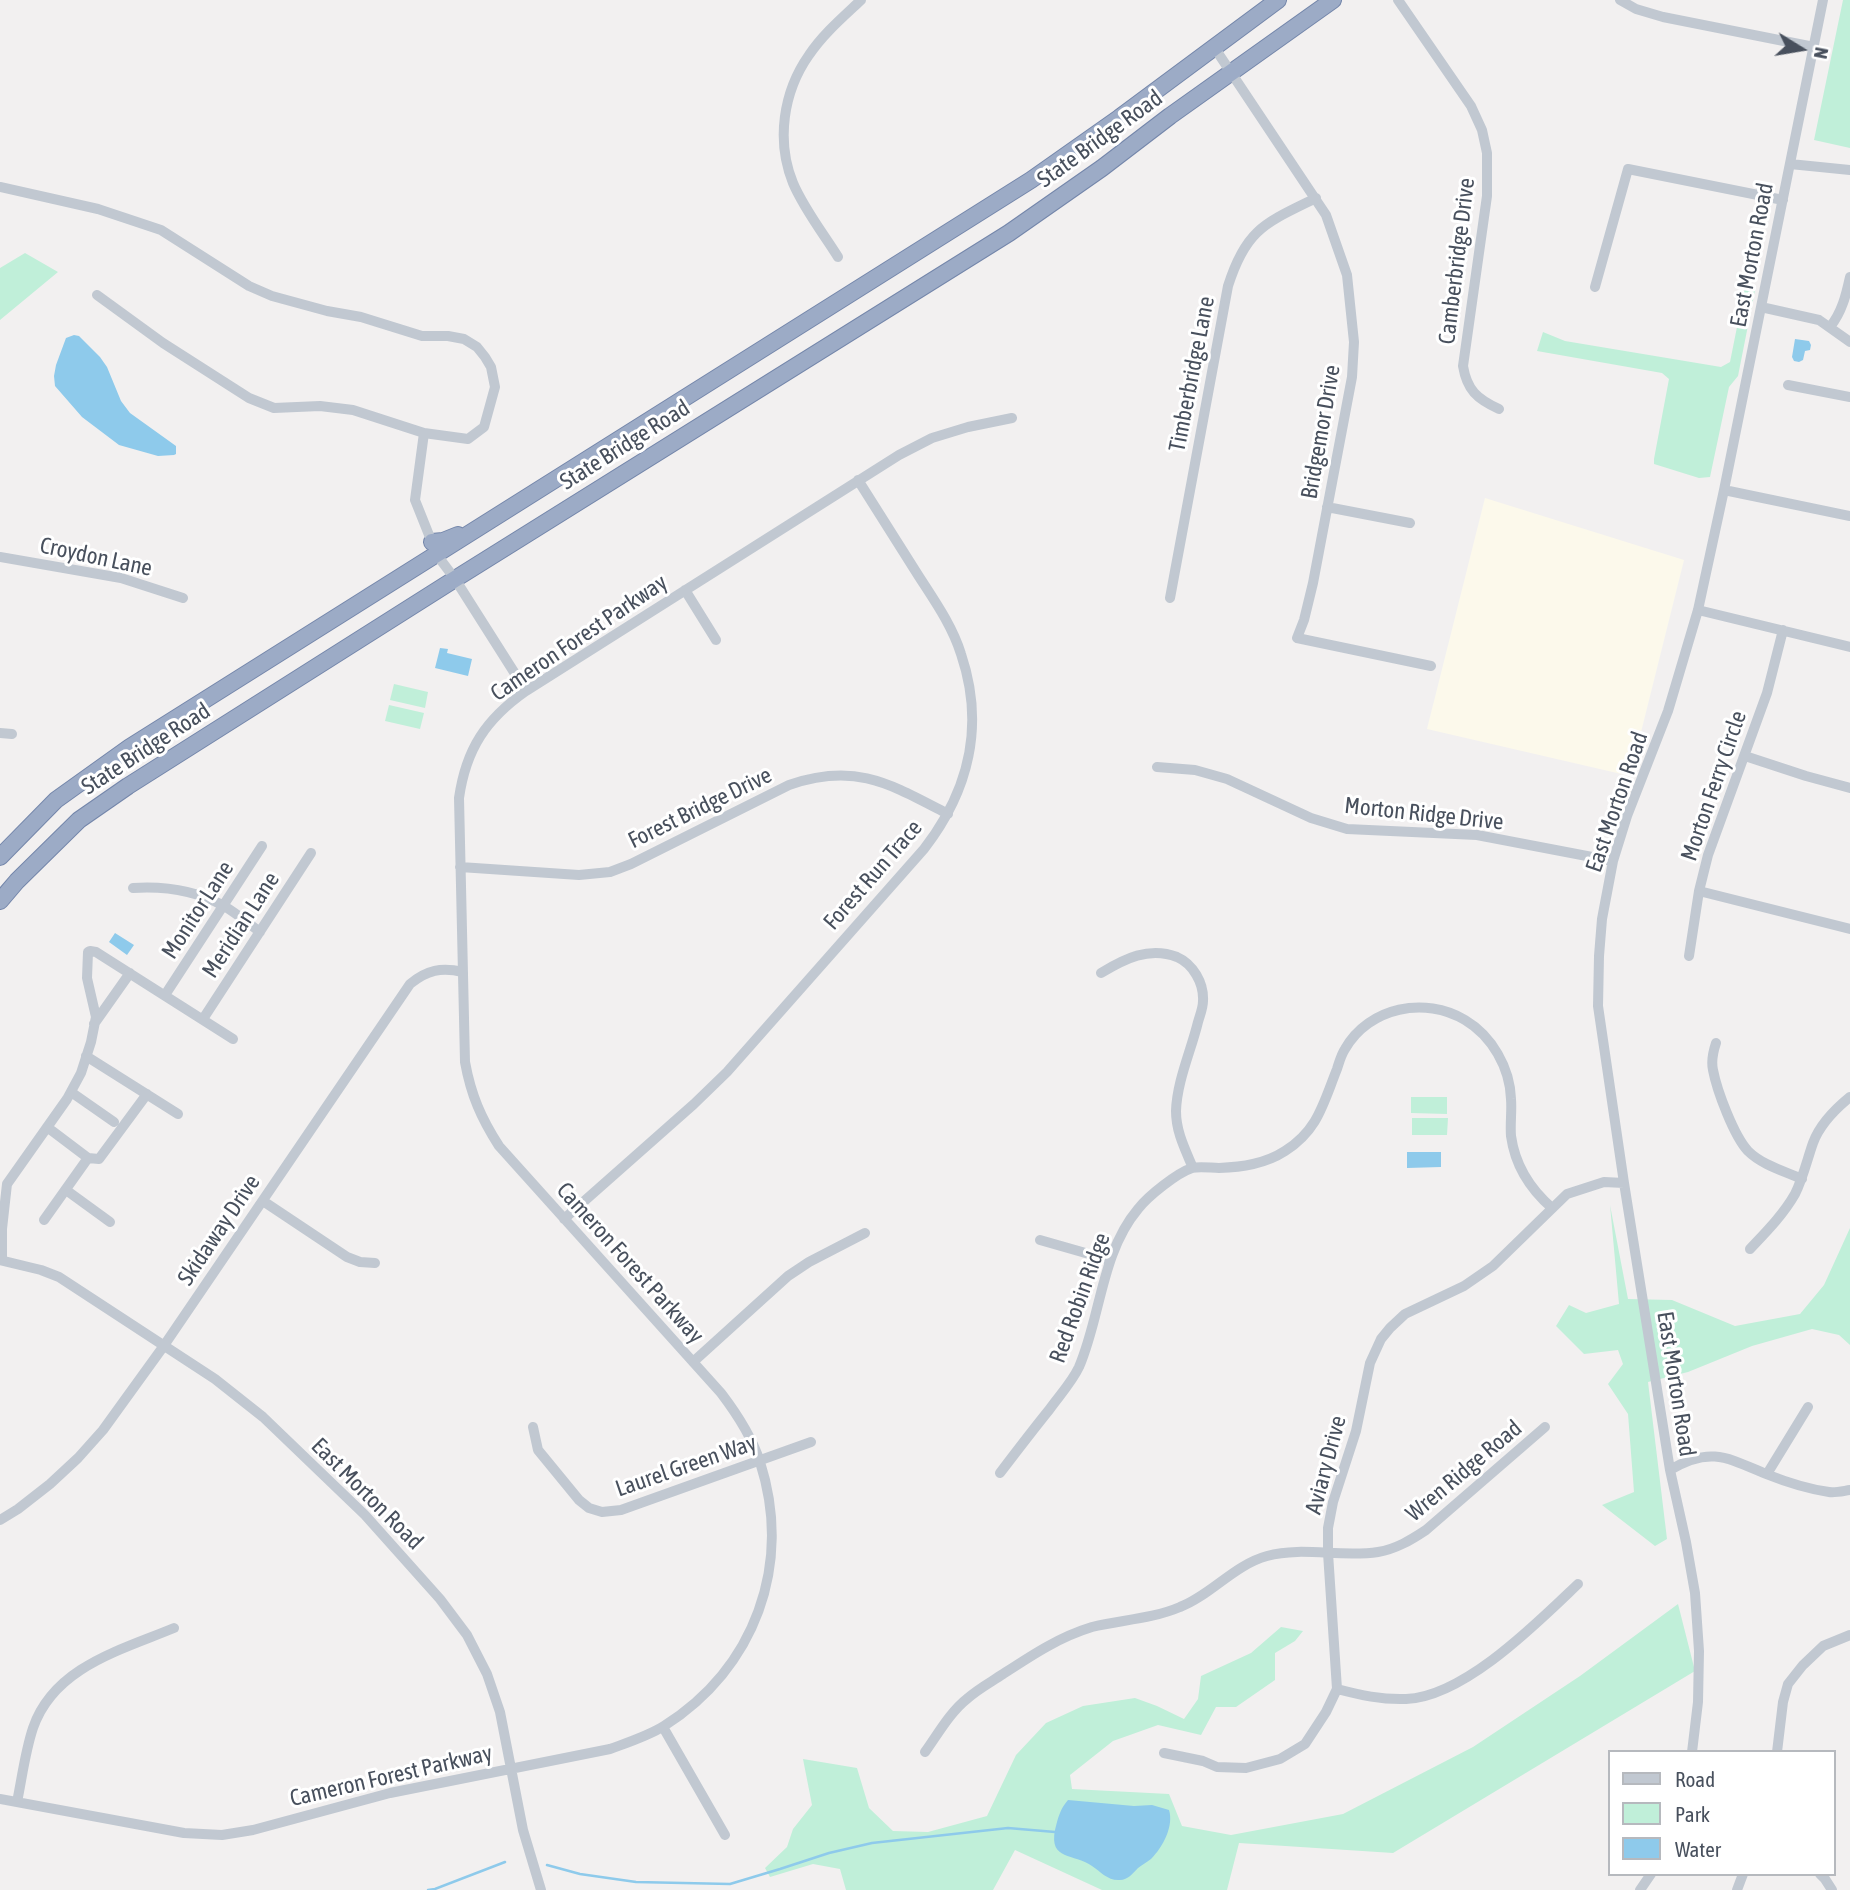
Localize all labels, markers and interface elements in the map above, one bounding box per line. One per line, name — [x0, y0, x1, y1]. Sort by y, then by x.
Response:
north arrow — [1766, 14, 1836, 84]
text: N — [1810, 45, 1833, 61]
street label: State Bridge Road — [1032, 84, 1168, 194]
street label: Camberbridge Drive — [1433, 176, 1481, 346]
street label: East Morton Road — [1724, 180, 1780, 330]
street label: Timberbridge Lane — [1163, 294, 1221, 454]
street label: Bridgemor Drive — [1296, 363, 1346, 501]
street label: State Bridge Road — [555, 394, 695, 496]
street label: Croydon Lane — [37, 532, 155, 582]
street label: Cameron Forest Parkway — [486, 569, 672, 707]
street label: State Bridge Road — [77, 697, 215, 801]
street label: Morton Ferry Circle — [1675, 707, 1753, 865]
street label: East Morton Road — [1580, 728, 1654, 876]
street label: Forest Bridge Drive — [624, 761, 776, 855]
street label: Morton Ridge Drive — [1343, 792, 1505, 836]
street label: Forest Run Trace — [818, 814, 928, 936]
street label: Monitor Lane — [156, 856, 240, 964]
street label: Meridian Lane — [197, 867, 285, 983]
street label: Skidaway Drive — [172, 1169, 266, 1291]
street label: Cameron Forest Parkway — [551, 1177, 709, 1349]
street label: Red Robin Ridge — [1044, 1229, 1116, 1367]
street label: East Morton Road — [1651, 1309, 1701, 1459]
street label: Aviary Drive — [1300, 1413, 1352, 1517]
street label: Wren Ridge Road — [1400, 1415, 1528, 1527]
street label: Laurel Green Way — [612, 1429, 760, 1503]
street label: East Morton Road — [305, 1432, 429, 1556]
street label: Cameron Forest Parkway — [287, 1739, 495, 1813]
legend — [1608, 1750, 1836, 1876]
text: Road — [1675, 1767, 1715, 1791]
text: Park — [1675, 1802, 1710, 1826]
text: Water — [1675, 1837, 1721, 1861]

